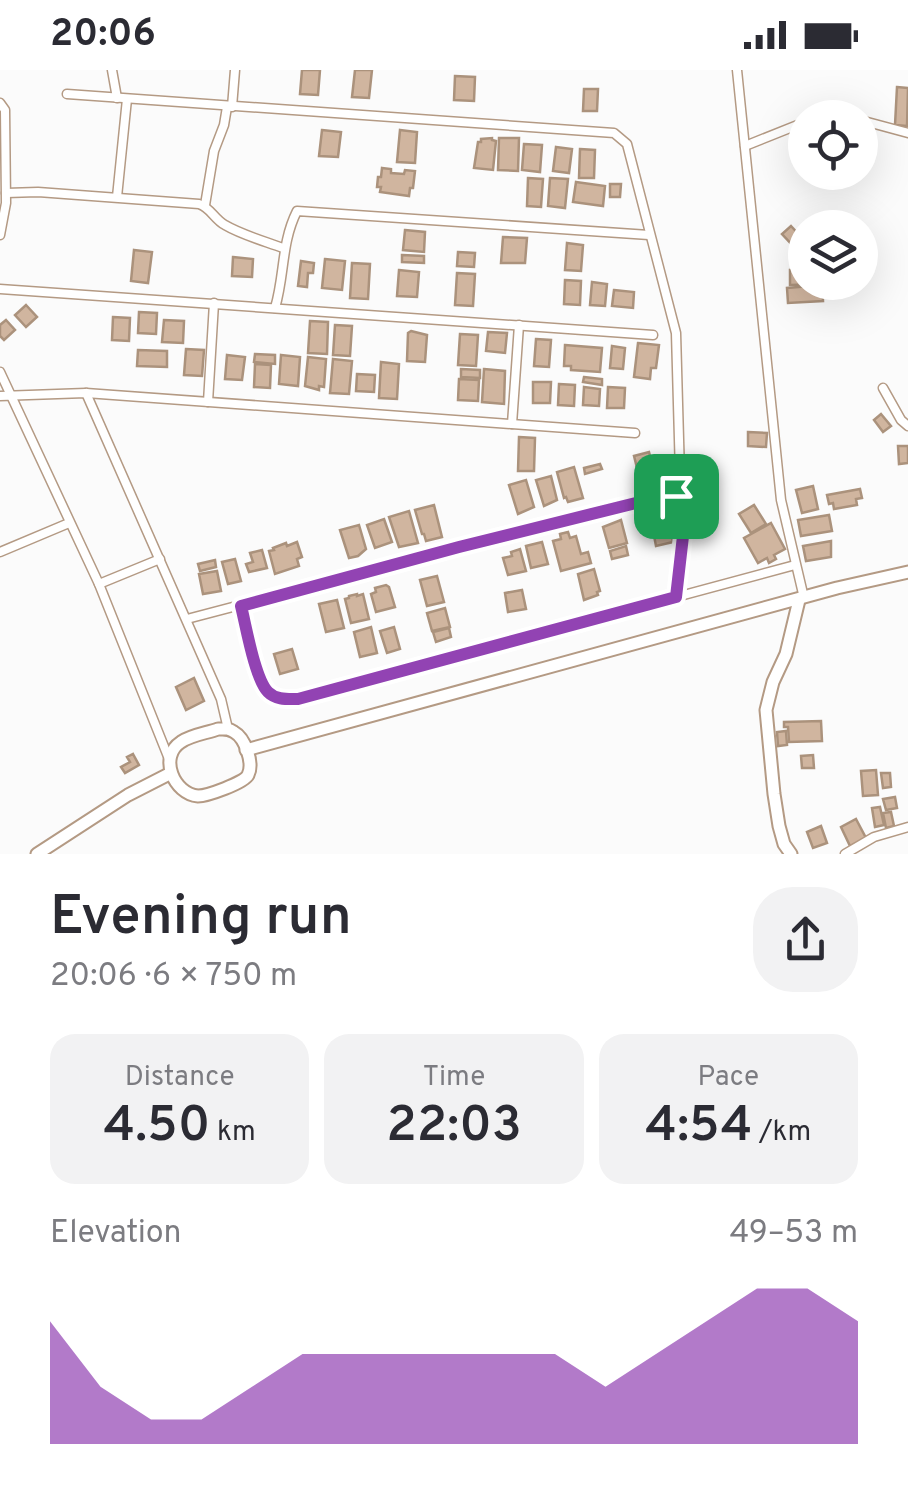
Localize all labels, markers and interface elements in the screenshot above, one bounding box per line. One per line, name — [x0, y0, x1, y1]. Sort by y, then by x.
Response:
text: 20:06 — [50, 11, 156, 60]
map controls — [788, 100, 878, 300]
button: locate — [788, 100, 878, 190]
button: layers — [788, 210, 878, 300]
pin — [634, 454, 719, 539]
icon: arrive — [649, 469, 704, 524]
text: Evening run — [50, 884, 352, 954]
button: share — [753, 887, 858, 992]
text: 20:06 · 6 × 750 m — [50, 957, 297, 997]
text: Distance — [125, 1060, 235, 1096]
text: Time — [423, 1060, 485, 1096]
text: Pace — [698, 1060, 759, 1096]
text: 4.50 — [104, 1096, 210, 1159]
text: 22:03 — [386, 1096, 522, 1159]
text: 4:54 — [645, 1096, 752, 1159]
text: km — [210, 1115, 256, 1151]
text: /km — [752, 1115, 811, 1151]
text: Elevation — [50, 1214, 182, 1254]
text: 49–53 m — [729, 1214, 858, 1254]

